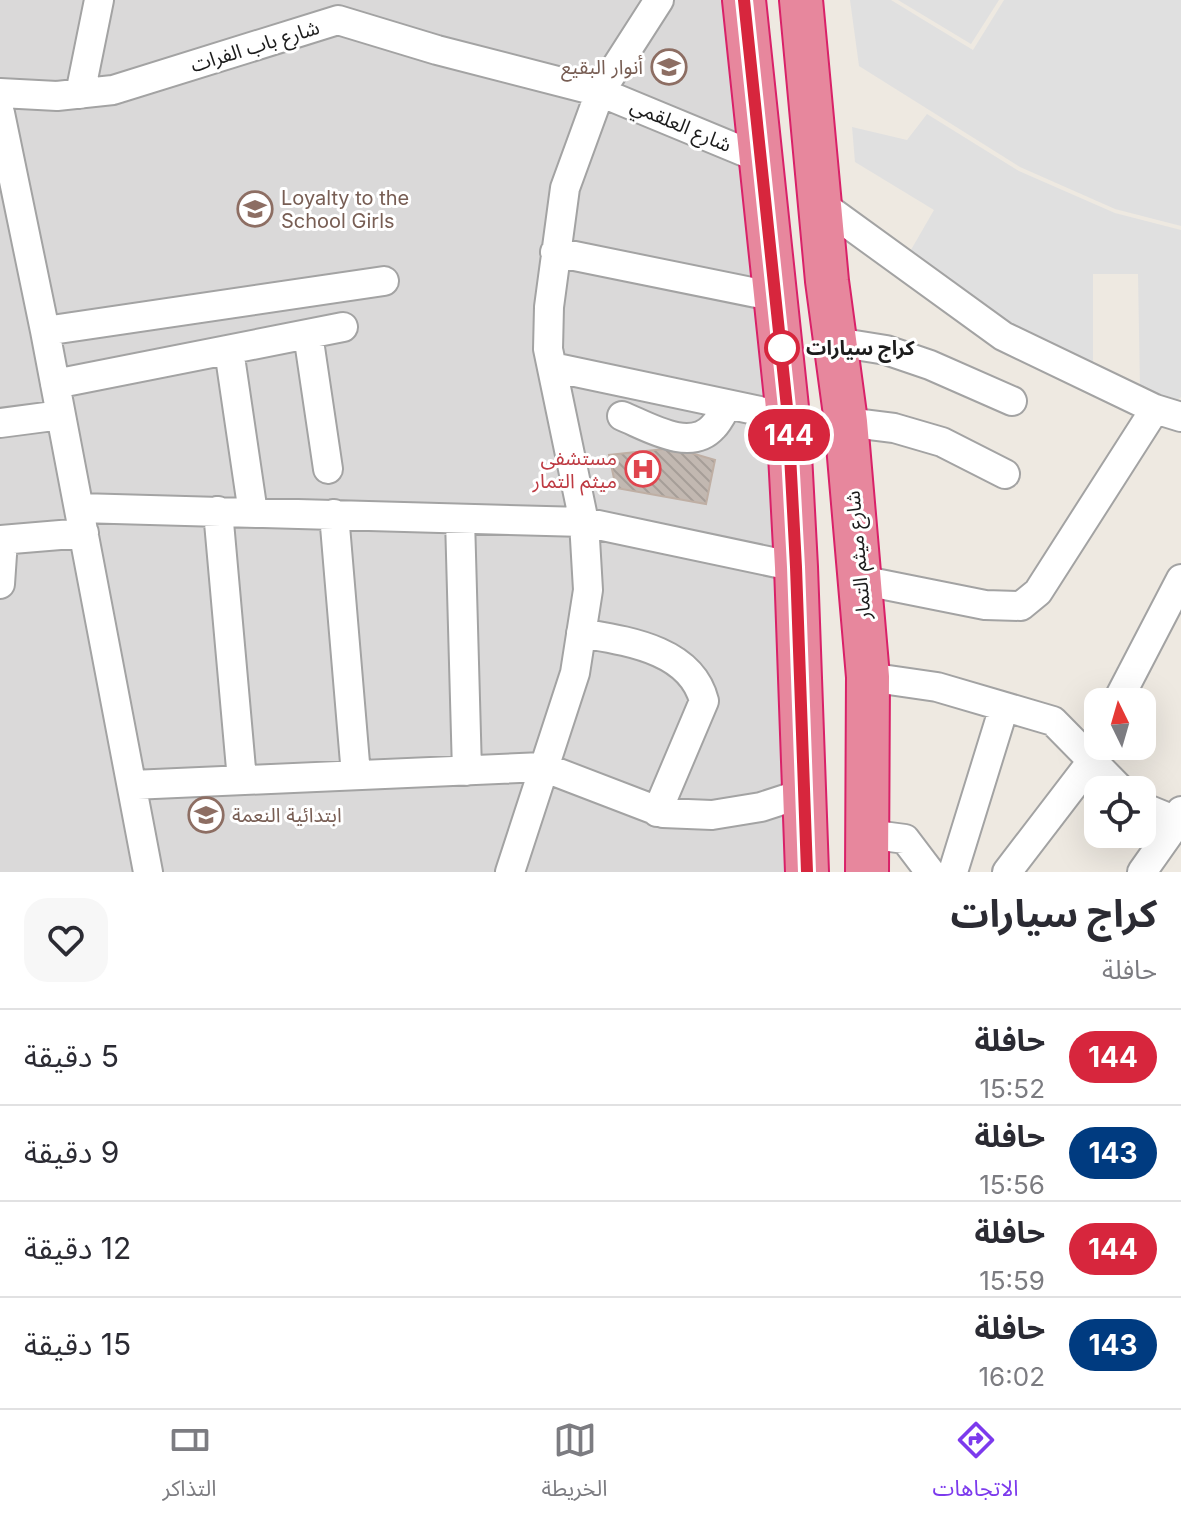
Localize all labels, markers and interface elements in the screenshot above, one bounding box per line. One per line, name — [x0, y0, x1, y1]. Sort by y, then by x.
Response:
street label: شارع باب الفرات — [188, 15, 323, 80]
school or university icon: أنوار البقيع — [650, 48, 688, 86]
place label: أنوار البقيع — [561, 55, 643, 82]
street label: شارع العلقمي — [626, 93, 735, 160]
place label: Loyalty to the School Girls — [281, 186, 409, 233]
school or university icon: Loyalty to the School Girls — [236, 190, 274, 228]
marker: كراج سيارات — [765, 331, 799, 365]
place label: كراج سيارات — [806, 336, 916, 363]
line badge: 144 — [743, 409, 835, 461]
text: 144 — [764, 418, 814, 452]
place label: مستشفى ميثم التمار — [532, 446, 617, 496]
hospital icon: مستشفى ميثم التمار — [624, 450, 662, 488]
street label: شارع ميثم التمار — [840, 489, 879, 621]
north arrow — [1084, 688, 1156, 760]
map controls — [1084, 688, 1156, 848]
button: locate — [1084, 776, 1156, 848]
school or university icon: ابتدائية النعمة — [187, 796, 225, 834]
place label: ابتدائية النعمة — [232, 803, 342, 827]
text: كراج سيارات — [951, 890, 1157, 936]
button: heart — [24, 898, 108, 982]
text: حافلة — [1102, 954, 1157, 985]
text: حافلة — [974, 1022, 1045, 1058]
text: 5 دقيقة — [24, 1038, 119, 1074]
text: 144 — [1088, 1040, 1138, 1074]
text: 15:52 — [979, 1073, 1045, 1104]
text: حافلة — [974, 1118, 1045, 1154]
text: 9 دقيقة — [24, 1134, 119, 1170]
text: 143 — [1088, 1136, 1138, 1170]
text: 15:56 — [979, 1169, 1045, 1200]
text: حافلة — [974, 1214, 1045, 1250]
text: 12 دقيقة — [24, 1230, 131, 1266]
text: 144 — [1088, 1232, 1138, 1266]
text: 15:59 — [979, 1265, 1045, 1296]
text: حافلة — [974, 1310, 1045, 1346]
text: 15 دقيقة — [24, 1326, 131, 1362]
text: 143 — [1088, 1328, 1138, 1362]
text: 16:02 — [979, 1361, 1045, 1392]
tab: التذاكر — [163, 1418, 216, 1512]
tab: الخريطة — [542, 1418, 607, 1512]
tab: الاتجاهات — [933, 1418, 1018, 1512]

